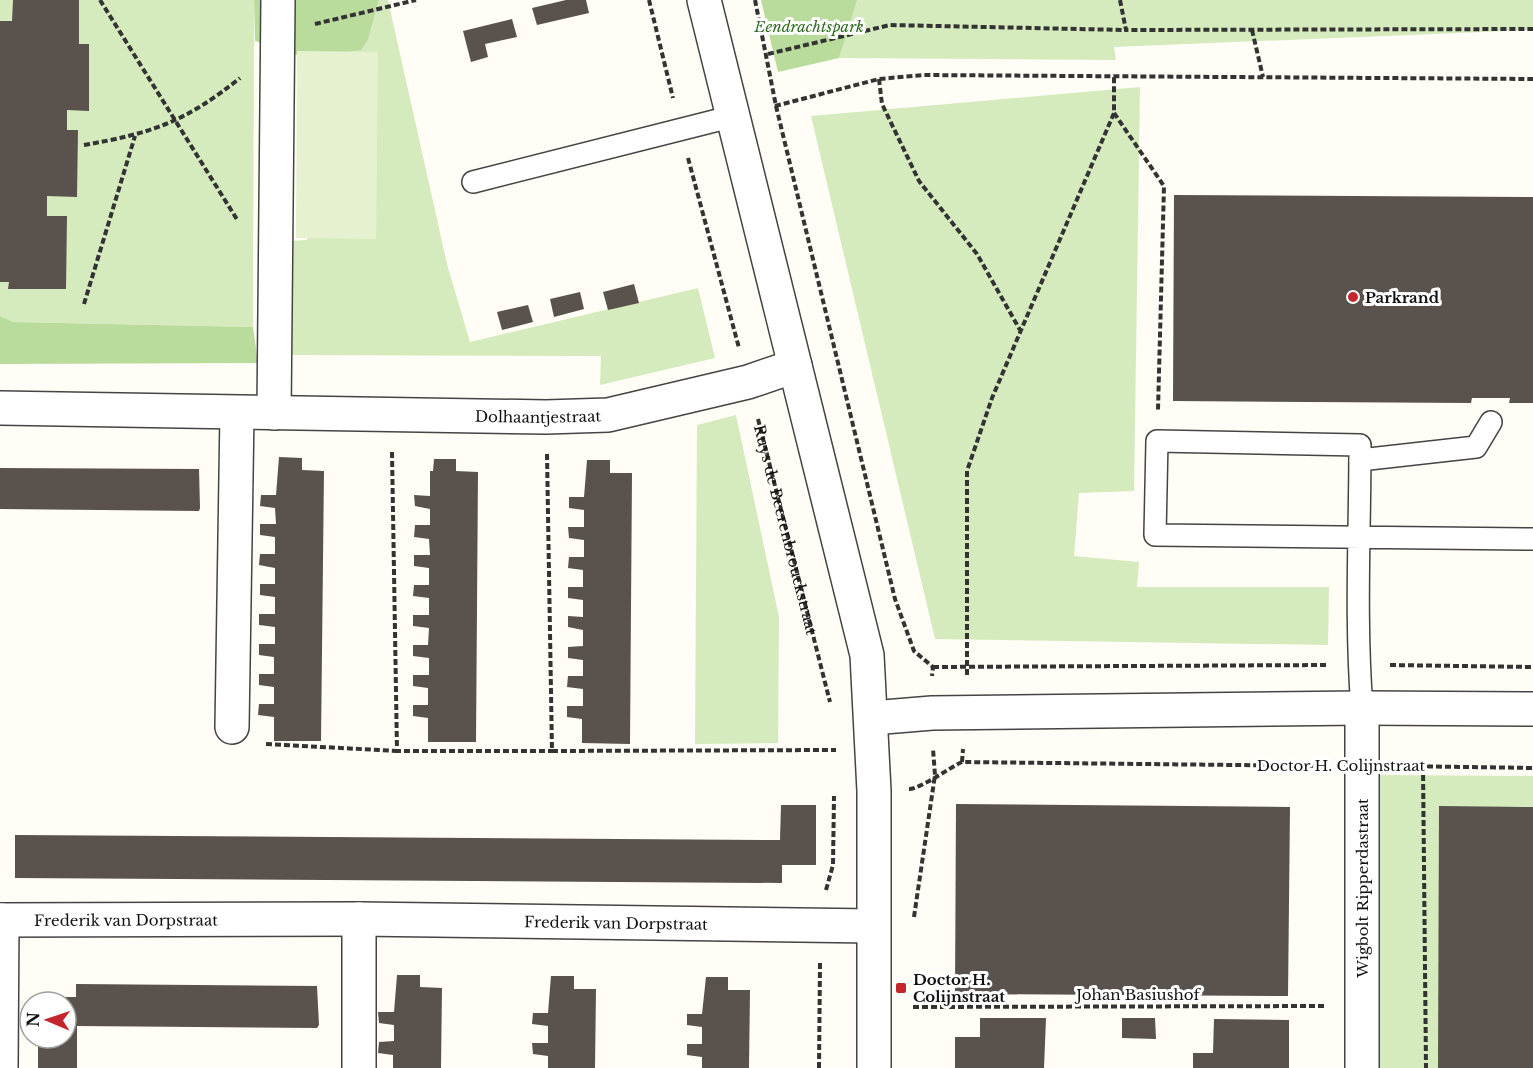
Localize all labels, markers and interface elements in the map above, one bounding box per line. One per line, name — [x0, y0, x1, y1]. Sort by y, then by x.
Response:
park label: Eendrachtspark — [753, 17, 864, 36]
place label: Parkrand — [1365, 288, 1440, 307]
marker: Parkrand — [1346, 290, 1360, 304]
street label: Dolhaantjestraat — [475, 406, 602, 427]
street label: Ruys de Beerenbrouckstraat — [750, 422, 822, 637]
street label: Doctor H. Colijnstraat — [1257, 756, 1426, 775]
street label: Wigbolt Ripperdastraat — [1353, 798, 1372, 979]
street label: Frederik van Dorpstraat — [34, 910, 218, 929]
street label: Frederik van Dorpstraat — [524, 912, 708, 933]
place label: Doctor H. Colijnstraat — [913, 970, 1005, 1006]
marker: Doctor H. Colijnstraat — [894, 981, 908, 995]
street label: Johan Basiushof — [1074, 985, 1202, 1004]
north arrow — [18, 990, 78, 1050]
text: N — [23, 1012, 43, 1027]

